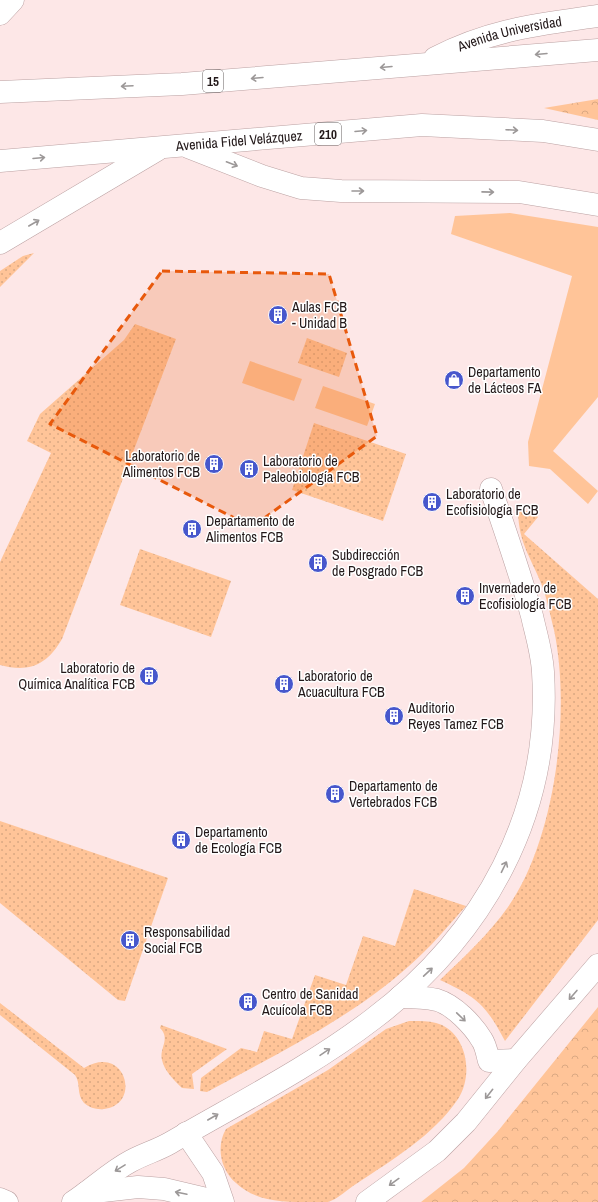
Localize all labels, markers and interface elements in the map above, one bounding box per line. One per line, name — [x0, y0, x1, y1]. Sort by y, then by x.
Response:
street label: Avenida Universidad — [454, 12, 563, 56]
one-way arrow — [535, 51, 548, 58]
one-way arrow — [380, 63, 393, 70]
road number: 15 — [203, 70, 223, 92]
one-way arrow — [251, 74, 264, 81]
one-way arrow — [121, 83, 134, 90]
road number: 210 — [315, 123, 341, 145]
street label: Avenida Fidel Velázquez — [174, 126, 303, 155]
one-way arrow — [505, 126, 518, 133]
one-way arrow — [354, 127, 367, 134]
one-way arrow — [32, 154, 45, 161]
one-way arrow — [226, 161, 238, 168]
one-way arrow — [351, 187, 364, 195]
one-way arrow — [481, 188, 494, 196]
one-way arrow — [28, 219, 40, 227]
place label: Aulas FCB - Unidad B — [291, 298, 347, 332]
building icon: Aulas FCB - Unidad B — [267, 304, 289, 326]
place label: Departamento de Lácteos FA — [468, 363, 542, 397]
shop icon: Departamento de Lácteos FA — [443, 369, 465, 391]
place label: Laboratorio de Alimentos FCB — [122, 447, 200, 481]
place label: Laboratorio de Paleobiología FCB — [263, 452, 360, 486]
building icon: Laboratorio de Alimentos FCB — [203, 453, 225, 475]
building icon: Laboratorio de Paleobiología FCB — [238, 458, 260, 480]
place label: Laboratorio de Ecofisiología FCB — [446, 485, 539, 519]
building icon: Laboratorio de Ecofisiología FCB — [421, 491, 443, 513]
place label: Departamento de Alimentos FCB — [205, 512, 295, 546]
building icon: Departamento de Alimentos FCB — [181, 518, 203, 540]
place label: Subdirección de Posgrado FCB — [332, 546, 424, 580]
building icon: Subdirección de Posgrado FCB — [307, 552, 329, 574]
place label: Invernadero de Ecofisiología FCB — [479, 579, 572, 613]
building icon: Invernadero de Ecofisiología FCB — [454, 585, 476, 607]
place label: Laboratorio de Química Analítica FCB — [18, 659, 135, 693]
building icon: Laboratorio de Química Analítica FCB — [138, 665, 160, 687]
place label: Laboratorio de Acuacultura FCB — [297, 667, 385, 701]
building icon: Laboratorio de Acuacultura FCB — [273, 673, 295, 695]
place label: Auditorio Reyes Tamez FCB — [407, 699, 504, 733]
building icon: Auditorio Reyes Tamez FCB — [383, 705, 405, 727]
place label: Departamento de Vertebrados FCB — [349, 777, 438, 811]
building icon: Departamento de Vertebrados FCB — [324, 783, 346, 805]
place label: Departamento de Ecología FCB — [195, 823, 282, 857]
building icon: Departamento de Ecología FCB — [170, 829, 192, 851]
one-way arrow — [501, 861, 508, 873]
place label: Responsabilidad Social FCB — [144, 923, 230, 957]
building icon: Responsabilidad Social FCB — [119, 929, 141, 951]
one-way arrow — [423, 967, 433, 977]
place label: Centro de Sanidad Acuícola FCB — [261, 985, 358, 1019]
one-way arrow — [569, 990, 578, 1000]
building icon: Centro de Sanidad Acuícola FCB — [237, 991, 259, 1013]
one-way arrow — [456, 1012, 466, 1022]
one-way arrow — [320, 1048, 331, 1056]
one-way arrow — [485, 1088, 493, 1099]
one-way arrow — [207, 1113, 219, 1121]
one-way arrow — [114, 1164, 126, 1172]
one-way arrow — [389, 1178, 400, 1186]
one-way arrow — [175, 1188, 188, 1196]

